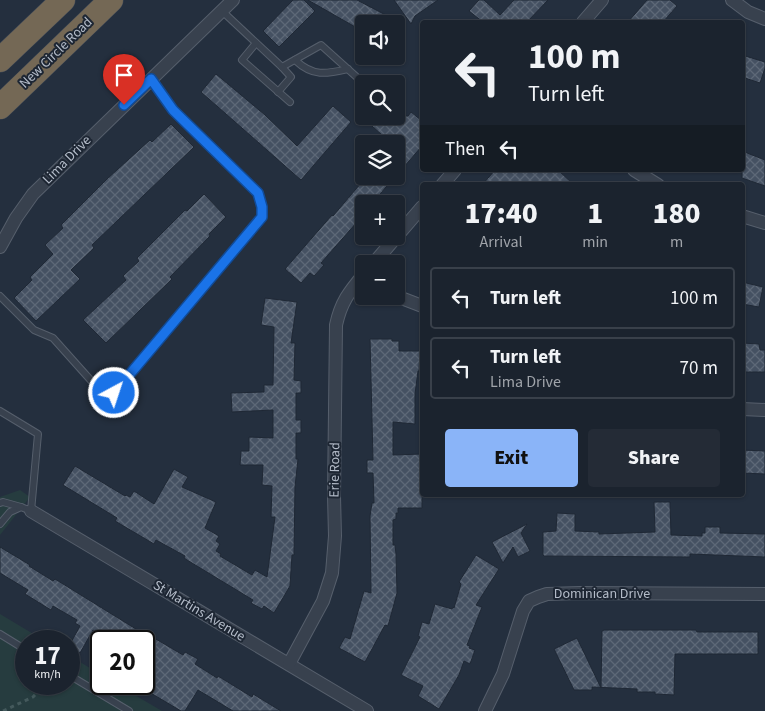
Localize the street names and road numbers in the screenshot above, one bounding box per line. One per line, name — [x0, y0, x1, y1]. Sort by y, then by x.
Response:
street label: New Circle Road — [15, 13, 97, 93]
street label: Lima Drive — [38, 131, 96, 189]
street label: Erie Road — [325, 442, 345, 498]
street label: St Martins Avenue — [149, 576, 249, 646]
street label: Dominican Drive — [554, 584, 650, 604]

